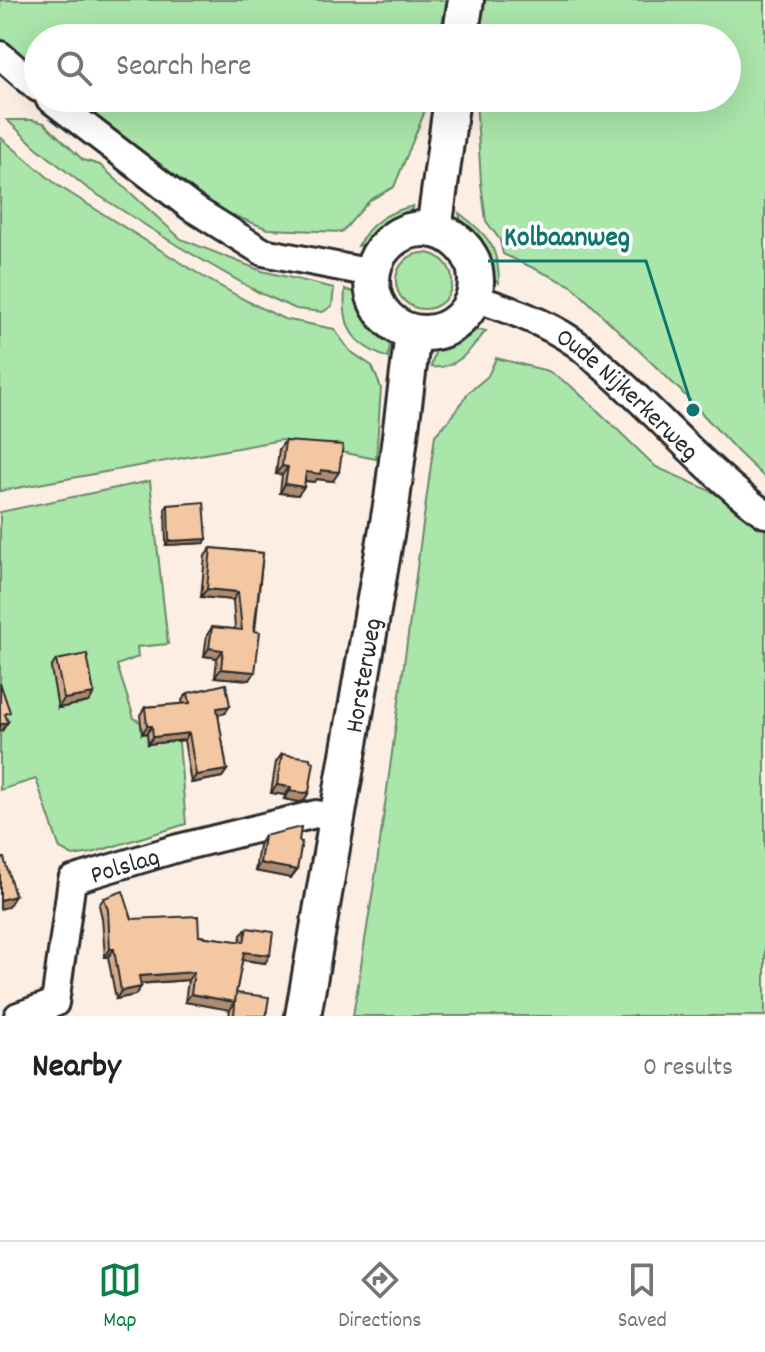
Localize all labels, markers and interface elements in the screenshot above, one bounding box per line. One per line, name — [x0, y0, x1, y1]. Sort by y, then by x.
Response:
search box — [24, 24, 741, 112]
icon: search — [52, 46, 96, 90]
text: Search here — [116, 47, 252, 90]
callout: Kolbaanweg — [488, 209, 646, 261]
text: Kolbaanweg — [504, 220, 630, 260]
street label: Oude Nijkerkerweg — [548, 320, 706, 471]
street label: Horsterweg — [337, 615, 393, 736]
street label: Polslag — [86, 840, 164, 895]
text: Nearby — [32, 1044, 121, 1093]
text: 0 results — [643, 1050, 733, 1087]
tab: Map — [98, 1258, 142, 1337]
tab: Directions — [338, 1258, 422, 1337]
tab: Saved — [618, 1258, 667, 1337]

